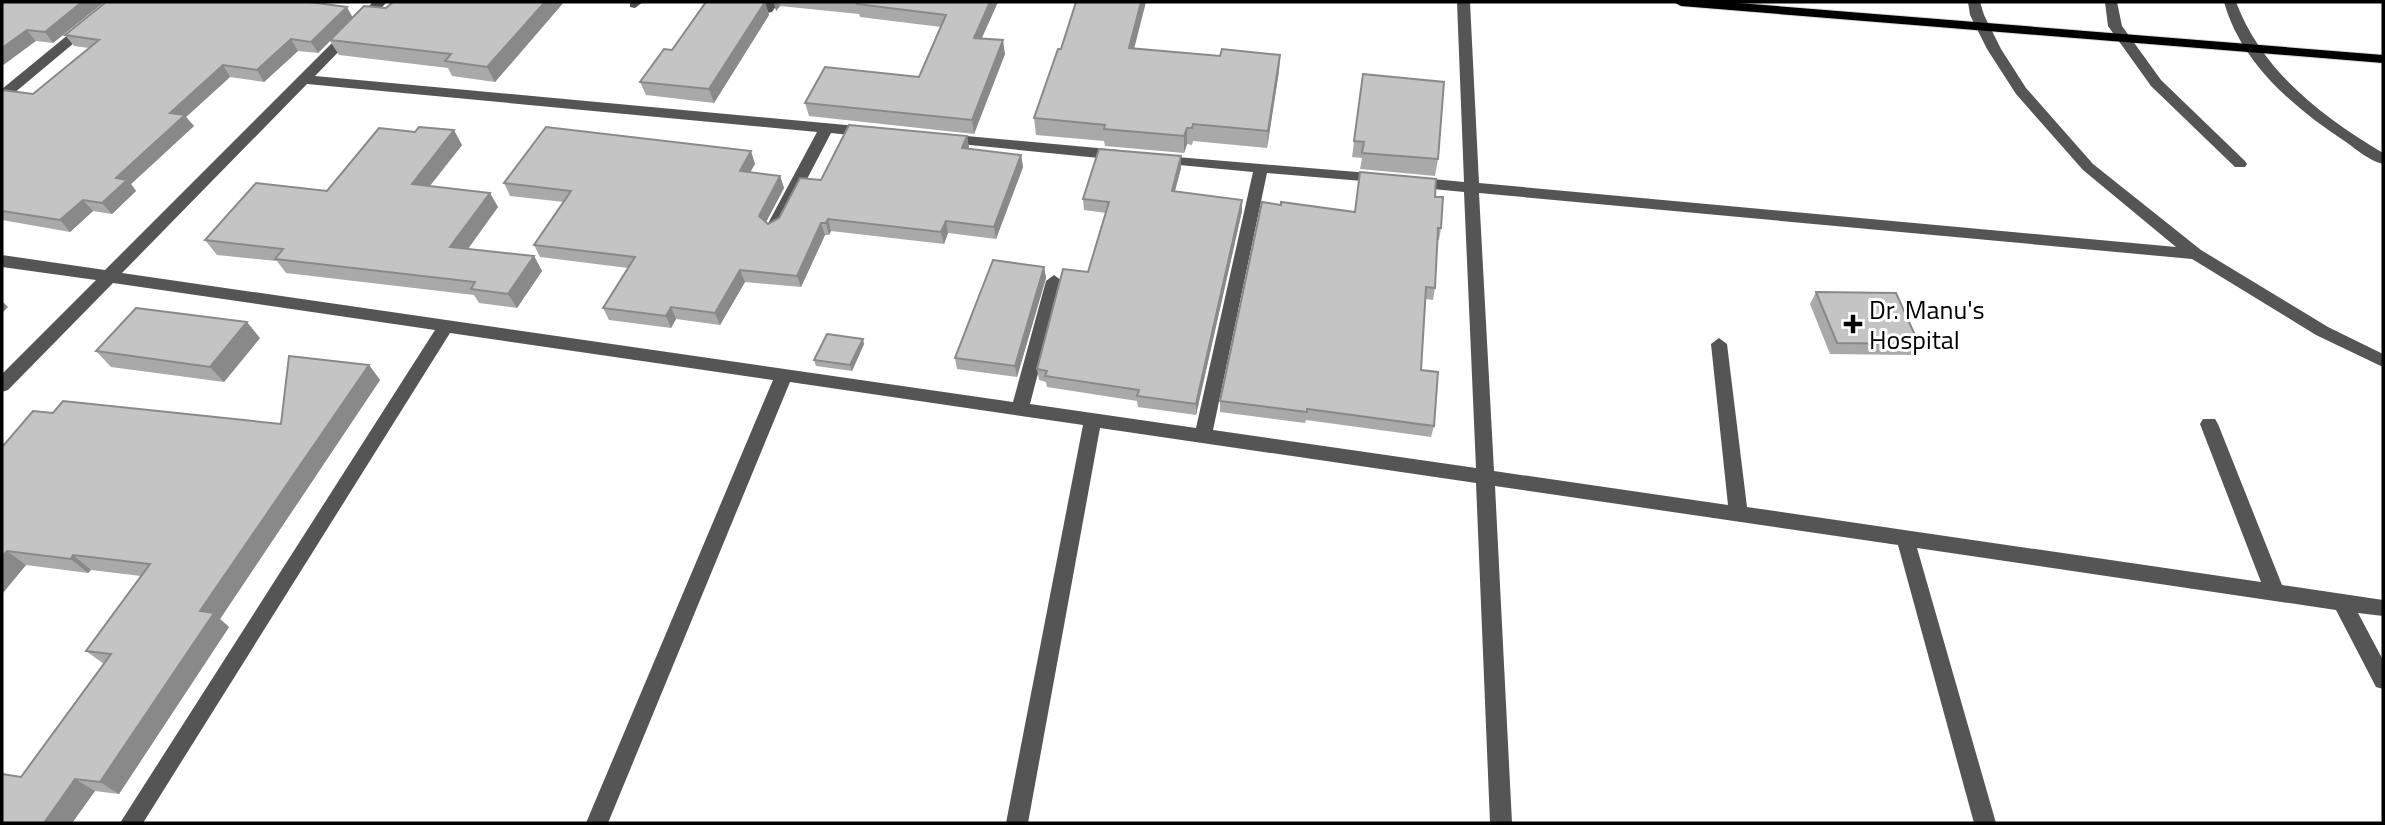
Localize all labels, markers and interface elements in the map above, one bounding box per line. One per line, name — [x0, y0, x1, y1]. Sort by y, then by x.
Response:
place label: Dr. Manu's Hospital — [1869, 290, 1985, 359]
marker: Dr. Manu's Hospital — [1843, 314, 1863, 334]

